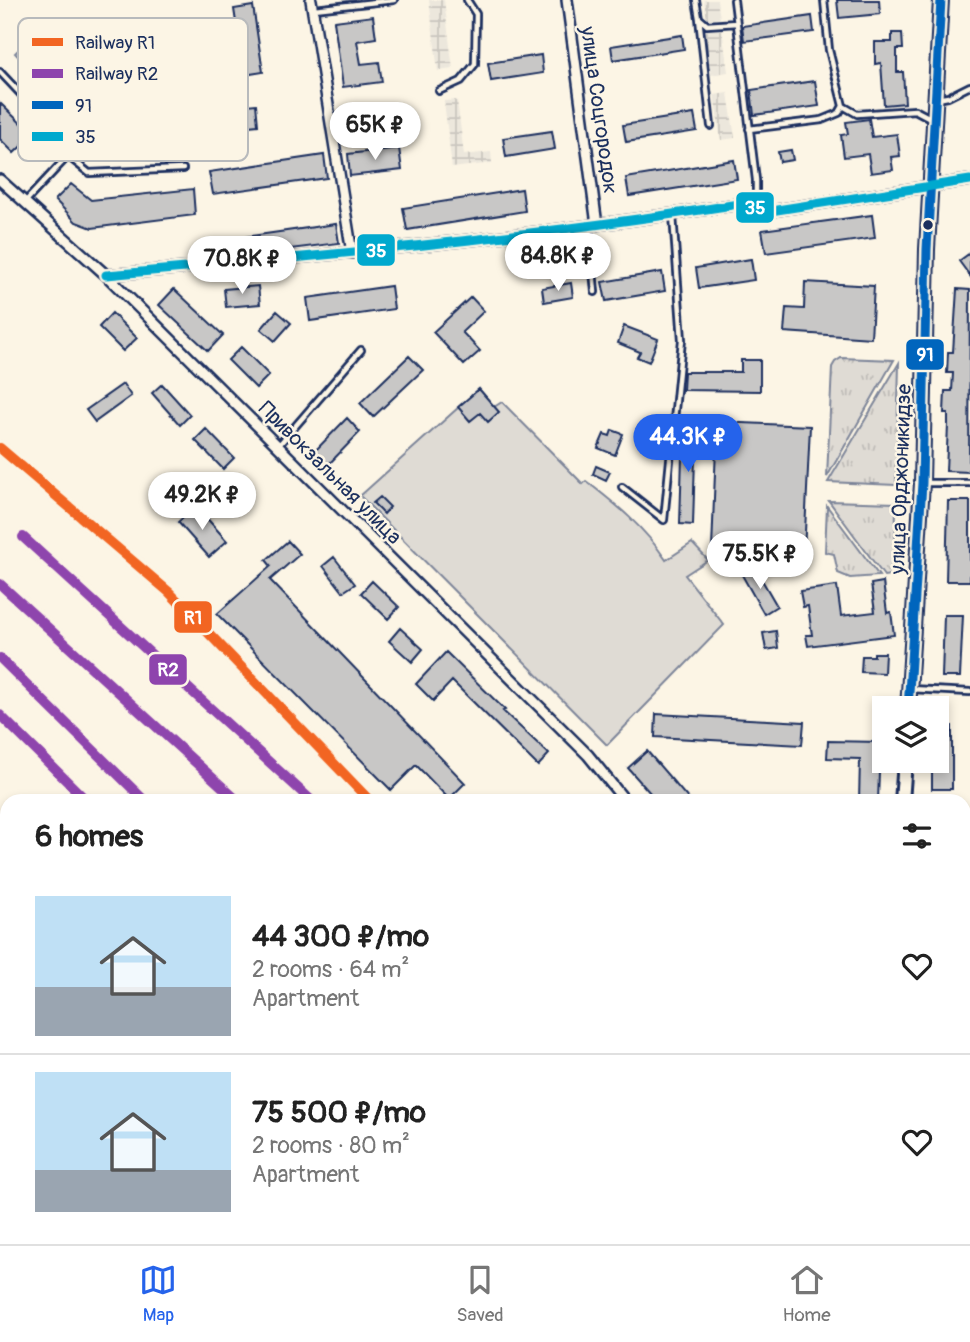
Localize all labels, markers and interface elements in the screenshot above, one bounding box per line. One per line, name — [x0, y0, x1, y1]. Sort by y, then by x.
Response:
legend — [18, 18, 248, 161]
street label: улица Соцгородок — [574, 24, 624, 196]
text: Railway R1 — [75, 31, 155, 55]
text: Railway R2 — [75, 62, 158, 86]
text: 91 — [75, 94, 92, 118]
pin: 65K ₽ — [326, 102, 424, 162]
text: 65K ₽ — [346, 110, 404, 139]
text: 35 — [75, 125, 96, 149]
line badge: 35 — [735, 191, 775, 224]
text: 35 — [745, 196, 765, 220]
unlabelled marker — [921, 218, 935, 232]
line badge: 35 — [356, 233, 396, 267]
pin: 84.8K ₽ — [493, 233, 623, 293]
pin: 70.8K ₽ — [177, 236, 307, 296]
text: 35 — [366, 239, 386, 263]
text: 84.8K ₽ — [521, 241, 595, 270]
text: 70.8K ₽ — [203, 244, 281, 273]
line badge: 91 — [905, 338, 945, 371]
text: 91 — [916, 343, 934, 367]
street label: улица Орджоникидзе — [884, 383, 918, 576]
street label: Привокзальная улица — [253, 396, 407, 550]
pin: 44.3K ₽ — [623, 414, 753, 474]
text: 44.3K ₽ — [649, 422, 727, 451]
pin: 49.2K ₽ — [137, 472, 267, 532]
text: 49.2K ₽ — [164, 480, 240, 509]
pin: 75.5K ₽ — [695, 532, 825, 591]
text: 75.5K ₽ — [723, 539, 797, 568]
line badge: R1 — [173, 600, 213, 634]
text: R1 — [184, 606, 202, 630]
line badge: R2 — [148, 653, 188, 686]
text: R2 — [157, 658, 179, 682]
map controls — [872, 696, 949, 773]
button: layers — [872, 696, 949, 773]
icon: filters — [898, 817, 936, 855]
text: 6 homes — [35, 818, 143, 855]
text: 44 300 ₽/mo — [252, 918, 429, 955]
icon: home — [91, 924, 175, 1008]
icon: heart — [898, 947, 936, 985]
text: 2 rooms · 64 m² — [252, 955, 409, 984]
text: Apartment — [252, 984, 359, 1013]
text: 75 500 ₽/mo — [252, 1094, 426, 1131]
icon: home — [91, 1100, 175, 1184]
icon: heart — [898, 1123, 936, 1161]
text: 2 rooms · 80 m² — [252, 1131, 410, 1160]
text: Apartment — [252, 1160, 359, 1189]
tab: Map — [139, 1261, 177, 1327]
tab: Saved — [456, 1261, 504, 1327]
tab: Home — [783, 1261, 831, 1327]

